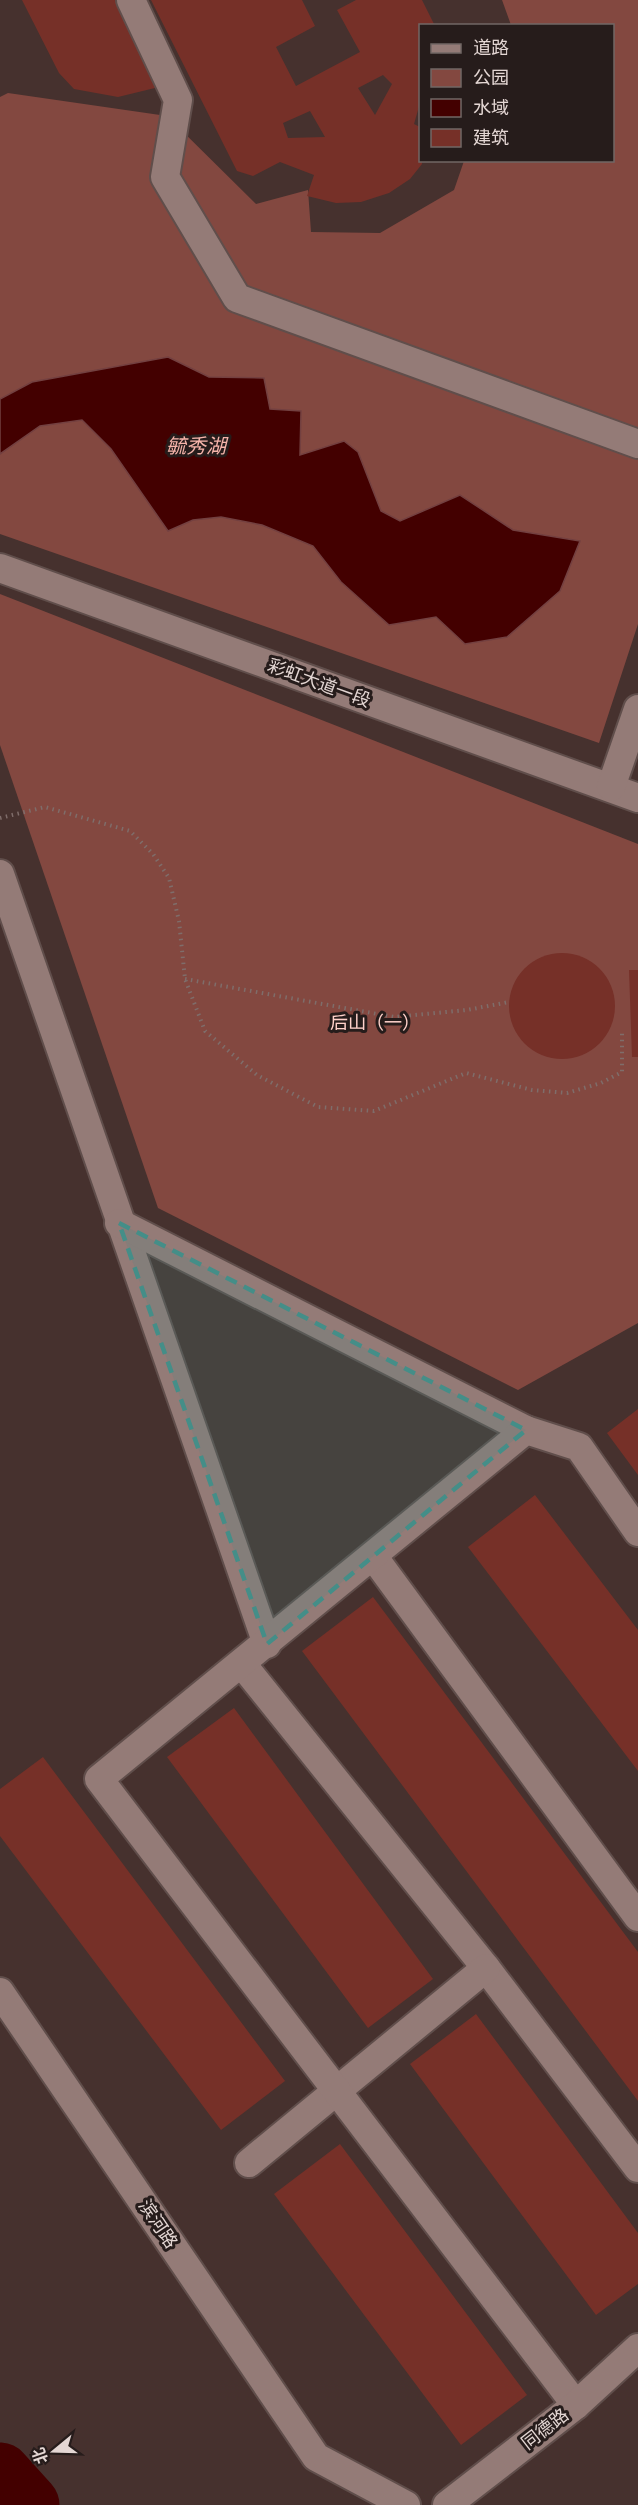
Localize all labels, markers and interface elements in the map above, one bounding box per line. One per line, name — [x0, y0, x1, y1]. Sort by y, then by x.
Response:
legend — [419, 24, 614, 162]
text: 道路 — [473, 37, 509, 59]
text: 公园 — [473, 67, 509, 89]
text: 水域 — [473, 97, 509, 119]
text: 建筑 — [473, 127, 509, 149]
water label: 毓秀湖 — [166, 435, 229, 459]
street label: 彩虹大道一段 — [264, 654, 374, 712]
park label: 后山（一） — [330, 1012, 420, 1034]
street label: 滨河路 — [134, 2195, 182, 2253]
street label: 同德路 — [517, 2404, 573, 2454]
north arrow — [24, 2421, 84, 2481]
text: 北 — [29, 2445, 53, 2466]

